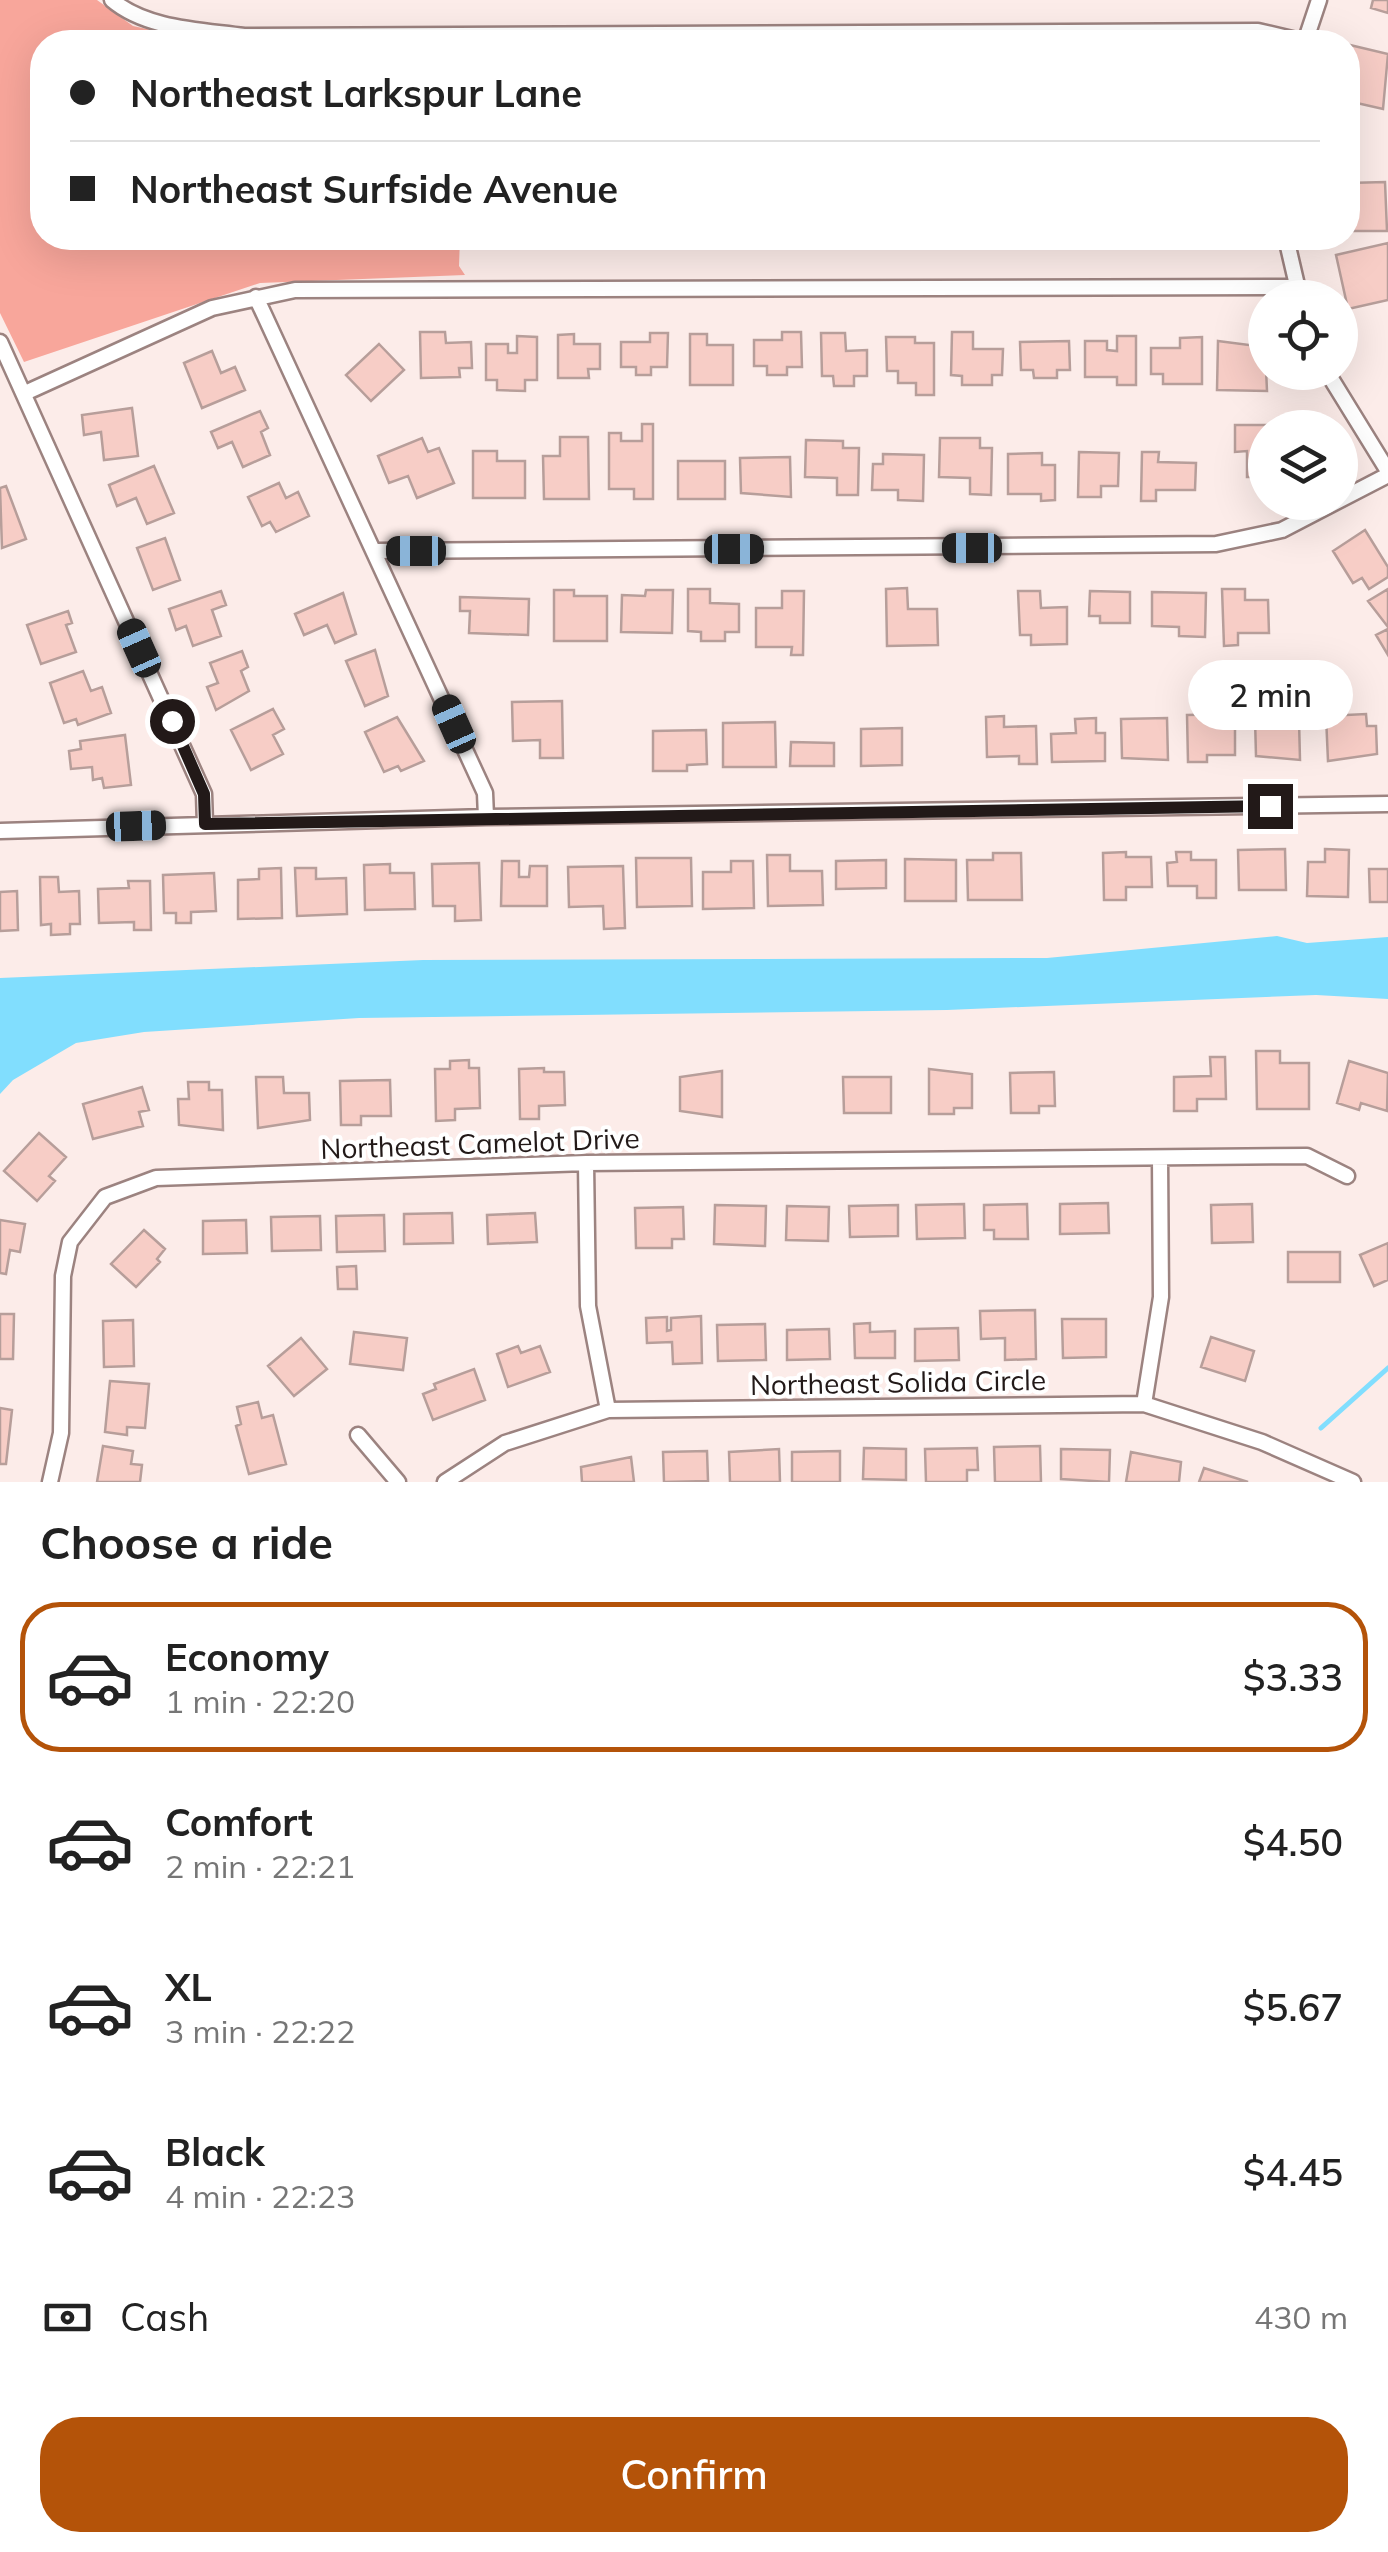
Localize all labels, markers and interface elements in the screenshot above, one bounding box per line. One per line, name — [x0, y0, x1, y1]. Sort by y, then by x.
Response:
text: Northeast Larkspur Lane — [130, 69, 582, 117]
text: Northeast Surfside Avenue — [130, 165, 618, 213]
map controls — [1248, 280, 1358, 520]
button: locate — [1248, 280, 1358, 390]
button: layers — [1248, 410, 1358, 520]
car — [942, 533, 1002, 563]
car — [704, 534, 764, 564]
car — [386, 536, 446, 566]
car — [113, 614, 165, 682]
callout: 2 min — [1188, 661, 1352, 731]
text: 2 min — [1229, 675, 1312, 715]
car — [428, 690, 480, 758]
route start — [150, 699, 195, 744]
route end — [1248, 784, 1293, 829]
car — [105, 810, 167, 842]
street label: Northeast Camelot Drive — [320, 1120, 640, 1166]
street label: Northeast Solida Circle — [750, 1362, 1046, 1402]
text: Choose a ride — [40, 1514, 333, 1570]
icon: car — [45, 1632, 135, 1722]
text: Economy — [165, 1633, 329, 1681]
text: $3.33 — [1243, 1653, 1343, 1701]
text: 1 min · 22:20 — [165, 1681, 355, 1721]
icon: car — [45, 1797, 135, 1887]
text: Comfort — [165, 1798, 313, 1846]
text: $4.50 — [1243, 1818, 1343, 1866]
text: 2 min · 22:21 — [165, 1846, 355, 1886]
icon: car — [45, 1962, 135, 2052]
text: XL — [165, 1963, 212, 2011]
text: $5.67 — [1243, 1983, 1343, 2031]
text: 3 min · 22:22 — [165, 2011, 355, 2051]
icon: car — [45, 2127, 135, 2217]
text: Black — [165, 2128, 265, 2176]
text: $4.45 — [1243, 2148, 1343, 2196]
text: 4 min · 22:23 — [165, 2176, 355, 2216]
icon: cash — [40, 2290, 95, 2345]
text: Cash — [120, 2293, 209, 2341]
text: 430 m — [1254, 2297, 1348, 2337]
button: Confirm — [40, 2417, 1348, 2532]

